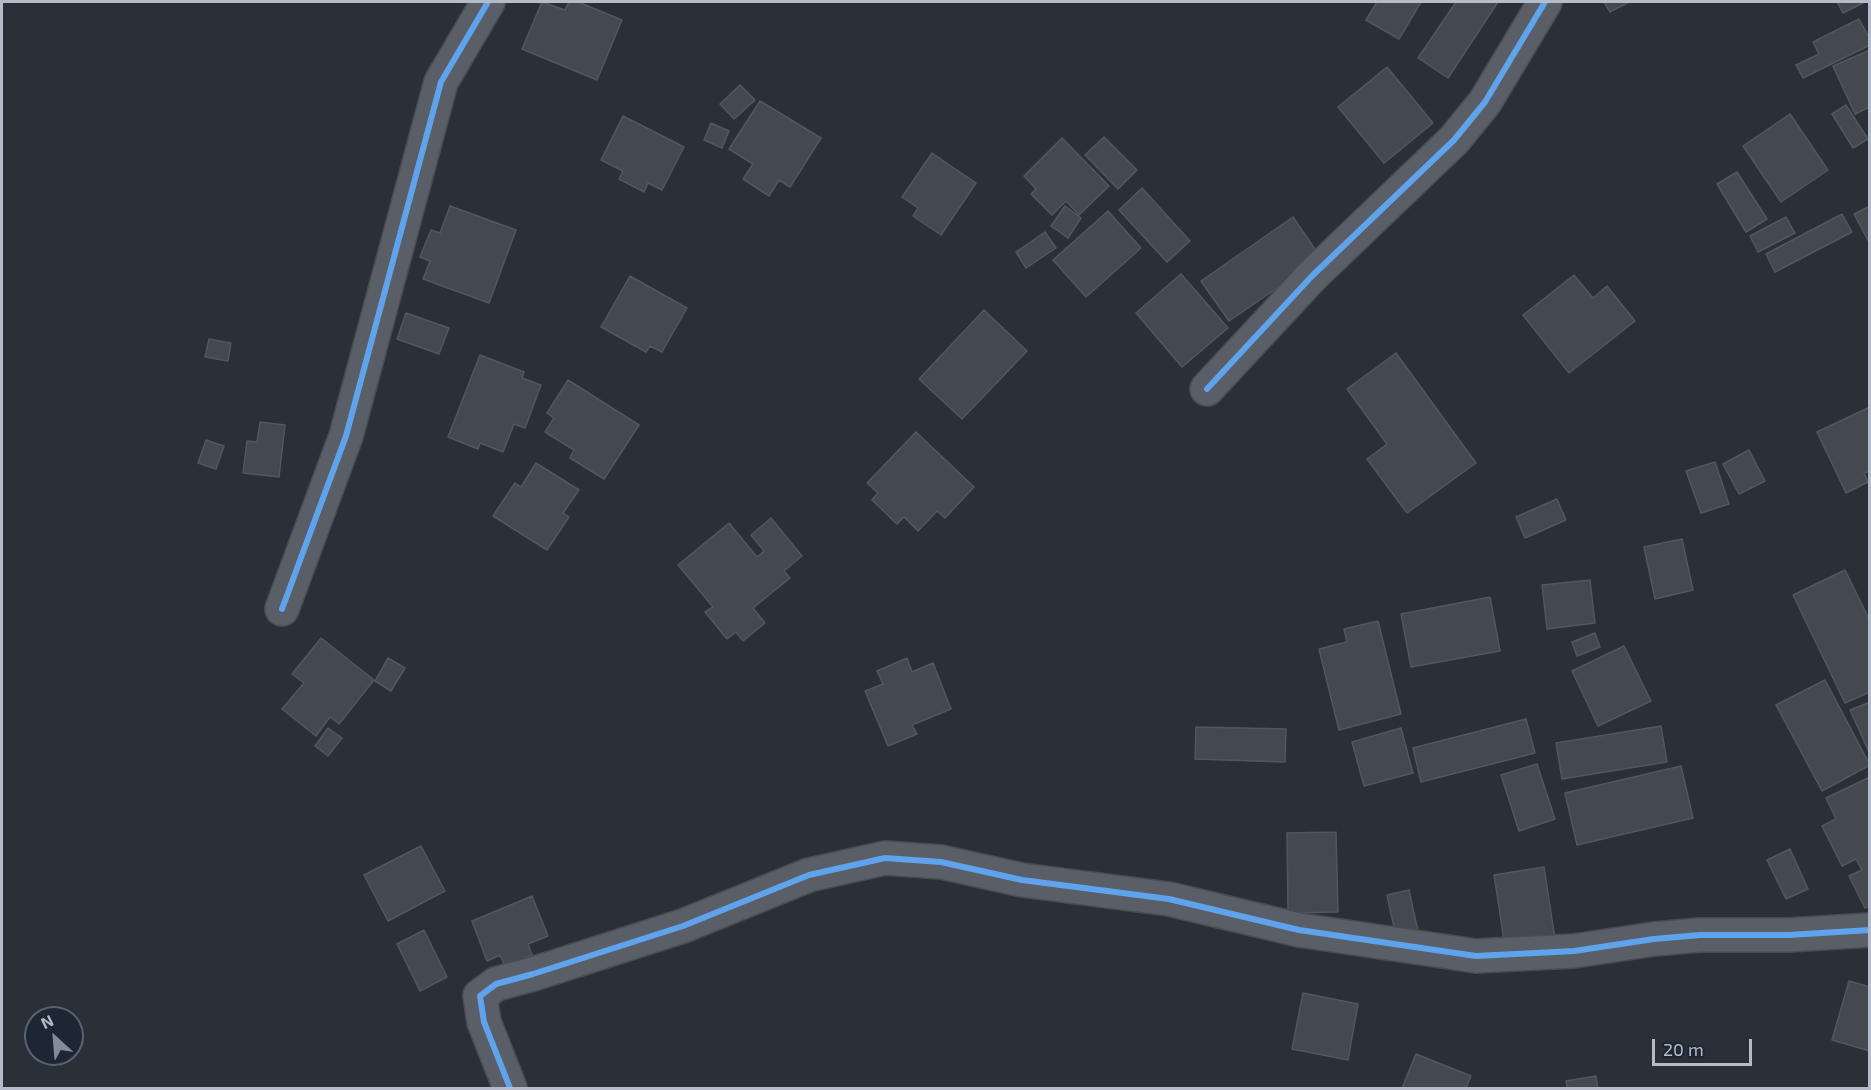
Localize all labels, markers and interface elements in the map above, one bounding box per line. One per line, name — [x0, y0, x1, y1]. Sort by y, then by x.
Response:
north arrow — [24, 1006, 84, 1066]
text: N — [37, 1010, 56, 1032]
scale bar — [1655, 1027, 1756, 1065]
text: 20 m — [1663, 1038, 1704, 1060]

